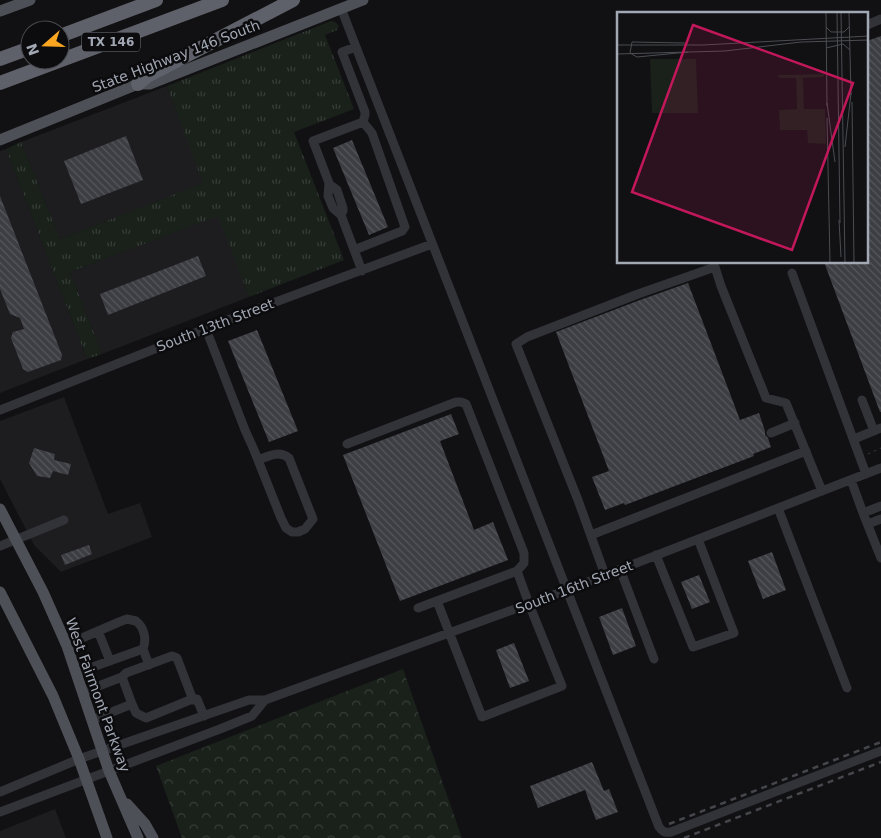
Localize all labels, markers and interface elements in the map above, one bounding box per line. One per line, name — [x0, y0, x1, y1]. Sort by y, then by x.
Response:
inset map — [617, 12, 868, 264]
street label: State Highway 146 South — [90, 17, 262, 95]
north arrow — [20, 20, 70, 70]
road number: TX 146 — [82, 32, 140, 52]
text: N — [23, 41, 42, 58]
street label: South 13th Street — [154, 295, 276, 355]
street label: South 16th Street — [513, 557, 635, 617]
street label: West Fairmont Parkway — [63, 616, 133, 774]

